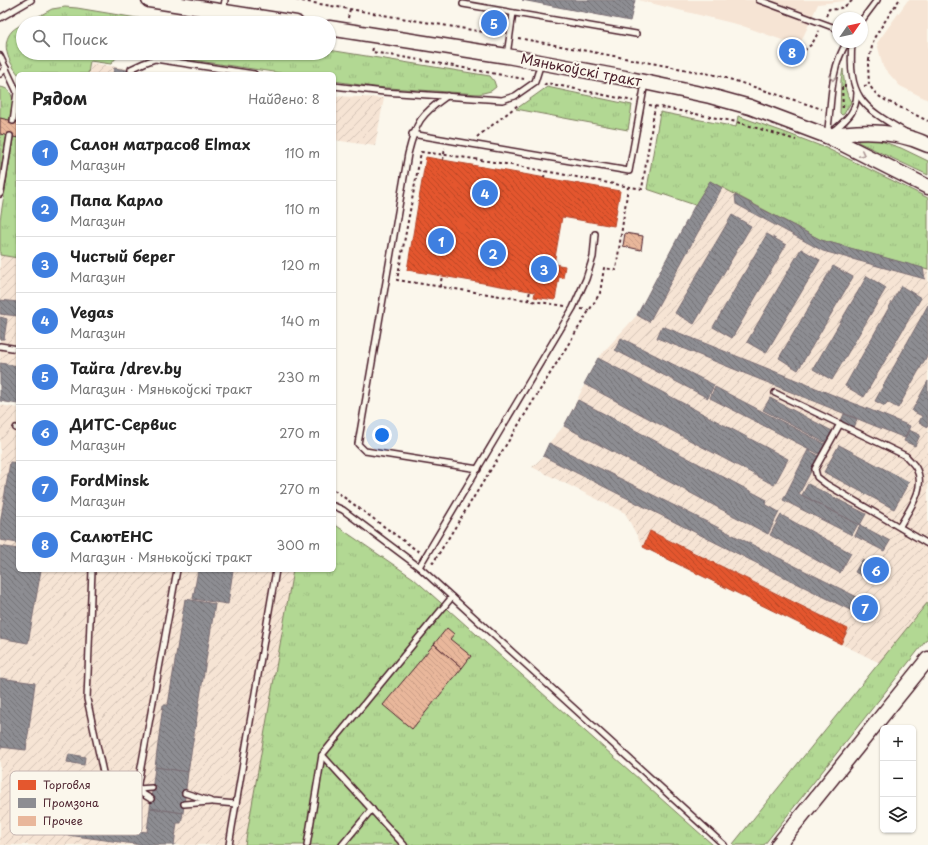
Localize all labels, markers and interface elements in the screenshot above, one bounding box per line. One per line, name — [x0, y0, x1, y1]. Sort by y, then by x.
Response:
pin: 5 — [481, 8, 507, 38]
north arrow — [832, 12, 868, 48]
search box — [16, 16, 336, 60]
icon: search — [30, 27, 52, 49]
text: Поиск — [62, 27, 108, 50]
pin: 8 — [779, 37, 805, 67]
street label: Мянькоўскі тракт — [519, 47, 644, 92]
one-way arrow — [829, 75, 838, 81]
text: Рядом — [32, 85, 87, 111]
text: Найдено: 8 — [248, 89, 320, 108]
text: Салон матрасов Elmax — [70, 132, 250, 155]
text: 1 — [42, 143, 48, 162]
text: 110 m — [285, 143, 320, 162]
one-way arrow — [858, 149, 865, 157]
text: Магазин — [70, 155, 126, 174]
pin: 4 — [472, 178, 498, 208]
text: Папа Карло — [70, 188, 163, 211]
text: 2 — [40, 199, 50, 218]
text: 110 m — [285, 199, 320, 218]
text: Магазин — [70, 211, 126, 230]
pin: 1 — [428, 226, 454, 256]
pin: 2 — [480, 238, 506, 268]
text: Чистый берег — [70, 244, 175, 267]
pin: 3 — [531, 254, 557, 284]
text: 3 — [41, 255, 49, 274]
text: 120 m — [281, 255, 320, 274]
text: Магазин — [70, 267, 126, 286]
text: Vegas — [70, 300, 114, 323]
text: 4 — [41, 311, 49, 330]
text: 140 m — [281, 311, 320, 330]
text: Магазин — [70, 323, 126, 342]
text: Тайга /drev.by — [70, 356, 182, 379]
text: 5 — [41, 367, 49, 386]
text: 230 m — [278, 367, 320, 386]
text: Магазин · Мянькоўскі тракт — [70, 379, 252, 398]
text: ДИТС-Сервис — [70, 412, 177, 435]
text: 6 — [40, 423, 50, 442]
text: 270 m — [279, 423, 320, 442]
your location — [372, 425, 392, 445]
text: Магазин — [70, 435, 126, 454]
text: FordMinsk — [70, 468, 149, 491]
text: 7 — [41, 479, 49, 498]
text: 270 m — [279, 479, 320, 498]
text: Магазин — [70, 491, 126, 510]
text: СалютЕНС — [70, 524, 153, 547]
text: 8 — [41, 535, 49, 554]
text: 300 m — [276, 535, 320, 554]
text: Магазин · Мянькоўскі тракт — [70, 547, 252, 566]
pin: 6 — [863, 555, 889, 585]
pin: 7 — [852, 593, 878, 623]
map controls — [880, 725, 916, 833]
button: + — [880, 725, 916, 761]
button: − — [880, 761, 916, 797]
legend — [10, 771, 142, 835]
text: Торговля — [43, 776, 91, 793]
text: Промзона — [43, 794, 99, 811]
button: layers — [880, 797, 916, 833]
text: Прочее — [43, 812, 83, 829]

